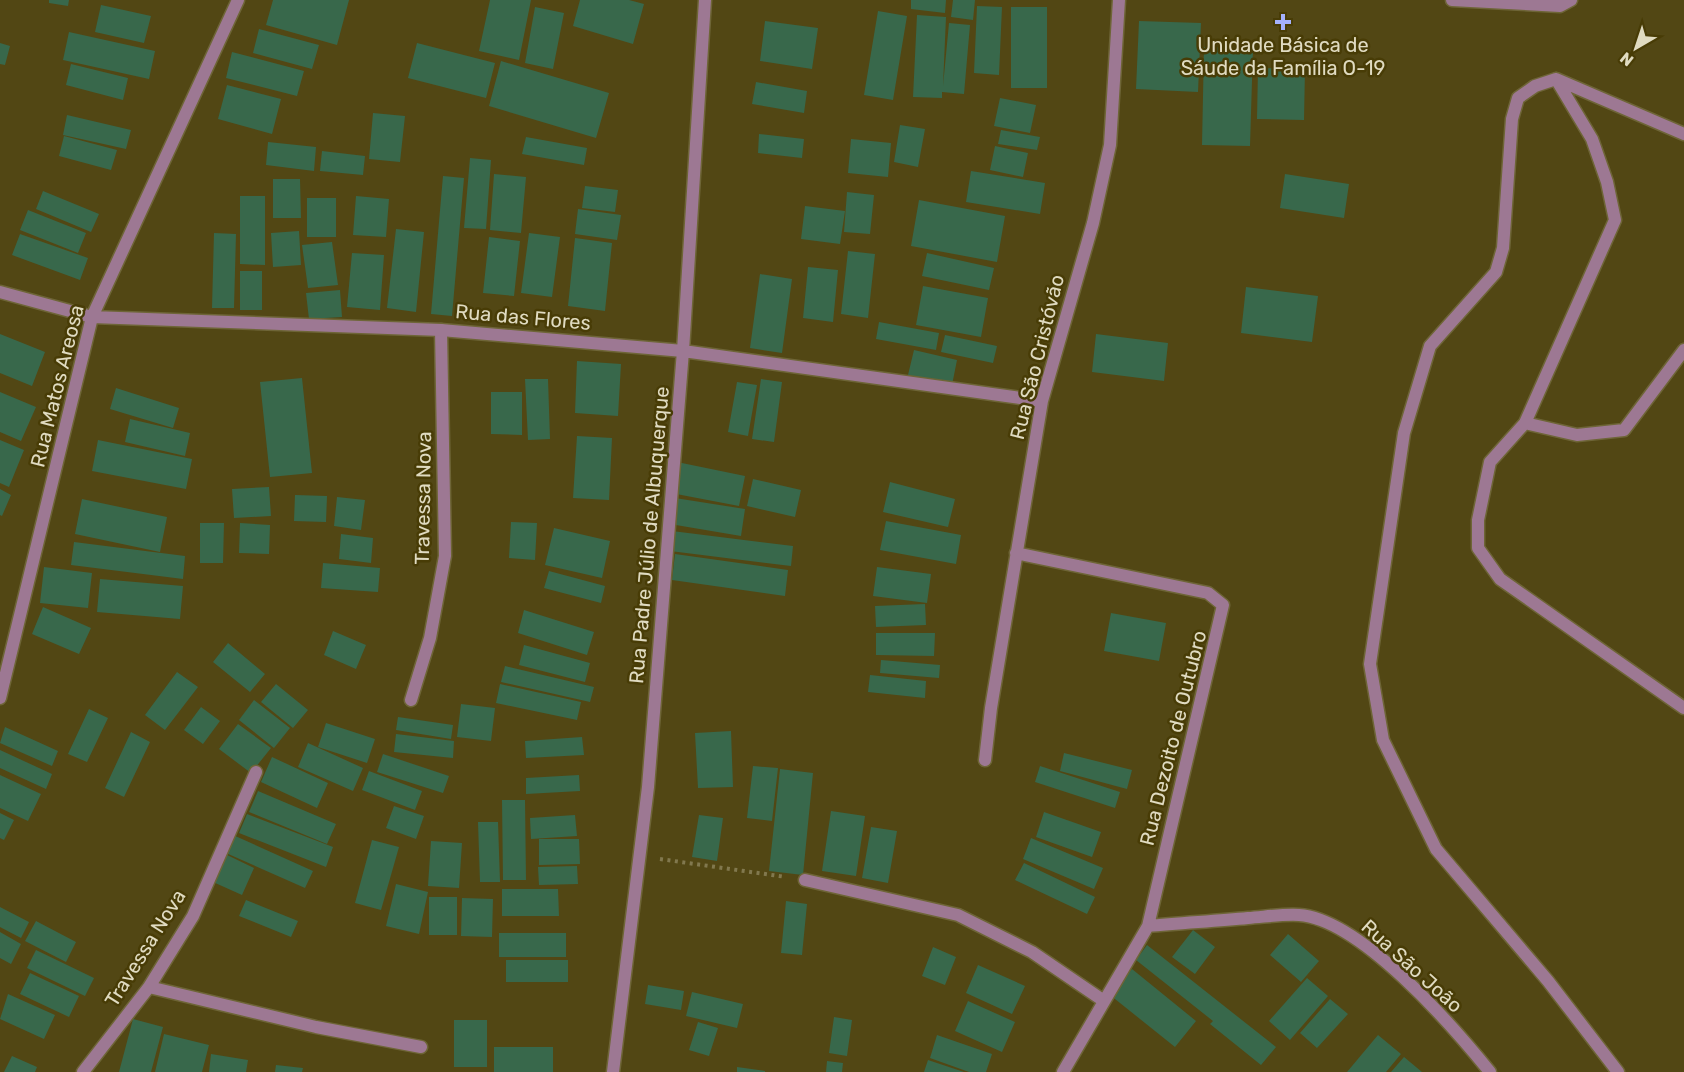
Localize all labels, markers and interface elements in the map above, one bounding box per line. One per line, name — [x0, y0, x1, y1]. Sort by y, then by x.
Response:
marker: Unidade Básica de Sáude da Família O-19 — [1274, 13, 1292, 31]
north arrow — [1606, 18, 1666, 78]
place label: Unidade Básica de Sáude da Família O-19 — [1181, 33, 1385, 80]
text: N — [1616, 48, 1637, 70]
street label: Rua São Cristóvão — [1005, 272, 1069, 442]
street label: Rua das Flores — [454, 299, 592, 335]
street label: Rua Matos Areosa — [25, 302, 89, 470]
street label: Rua Padre Júlio de Albuquerque — [624, 385, 674, 685]
street label: Travessa Nova — [410, 431, 436, 565]
street label: Rua Dezoito de Outubro — [1135, 628, 1211, 848]
street label: Travessa Nova — [100, 885, 190, 1011]
street label: Rua São João — [1357, 914, 1467, 1018]

